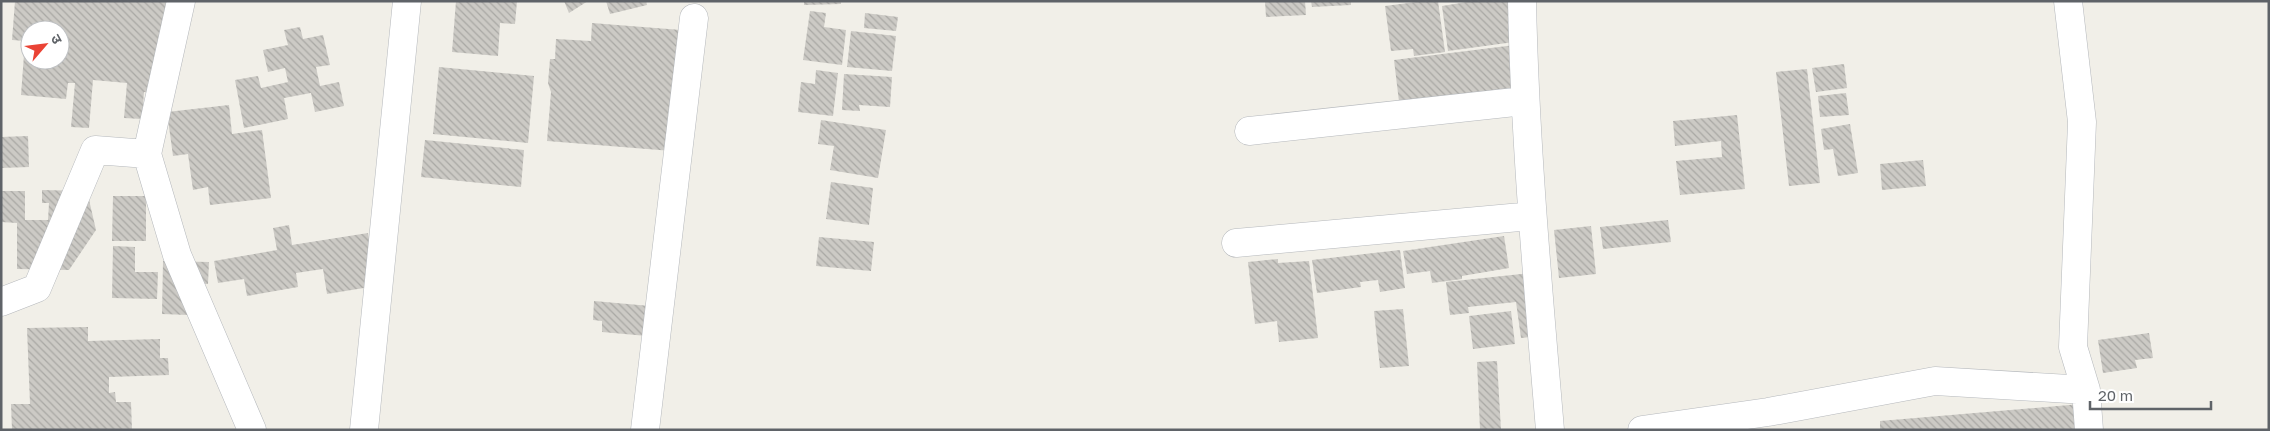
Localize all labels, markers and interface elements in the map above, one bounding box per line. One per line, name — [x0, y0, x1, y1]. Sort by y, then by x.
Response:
north arrow — [20, 20, 70, 70]
text: उ — [47, 31, 67, 47]
scale bar — [2090, 378, 2211, 410]
text: 20 m — [2098, 386, 2133, 404]

